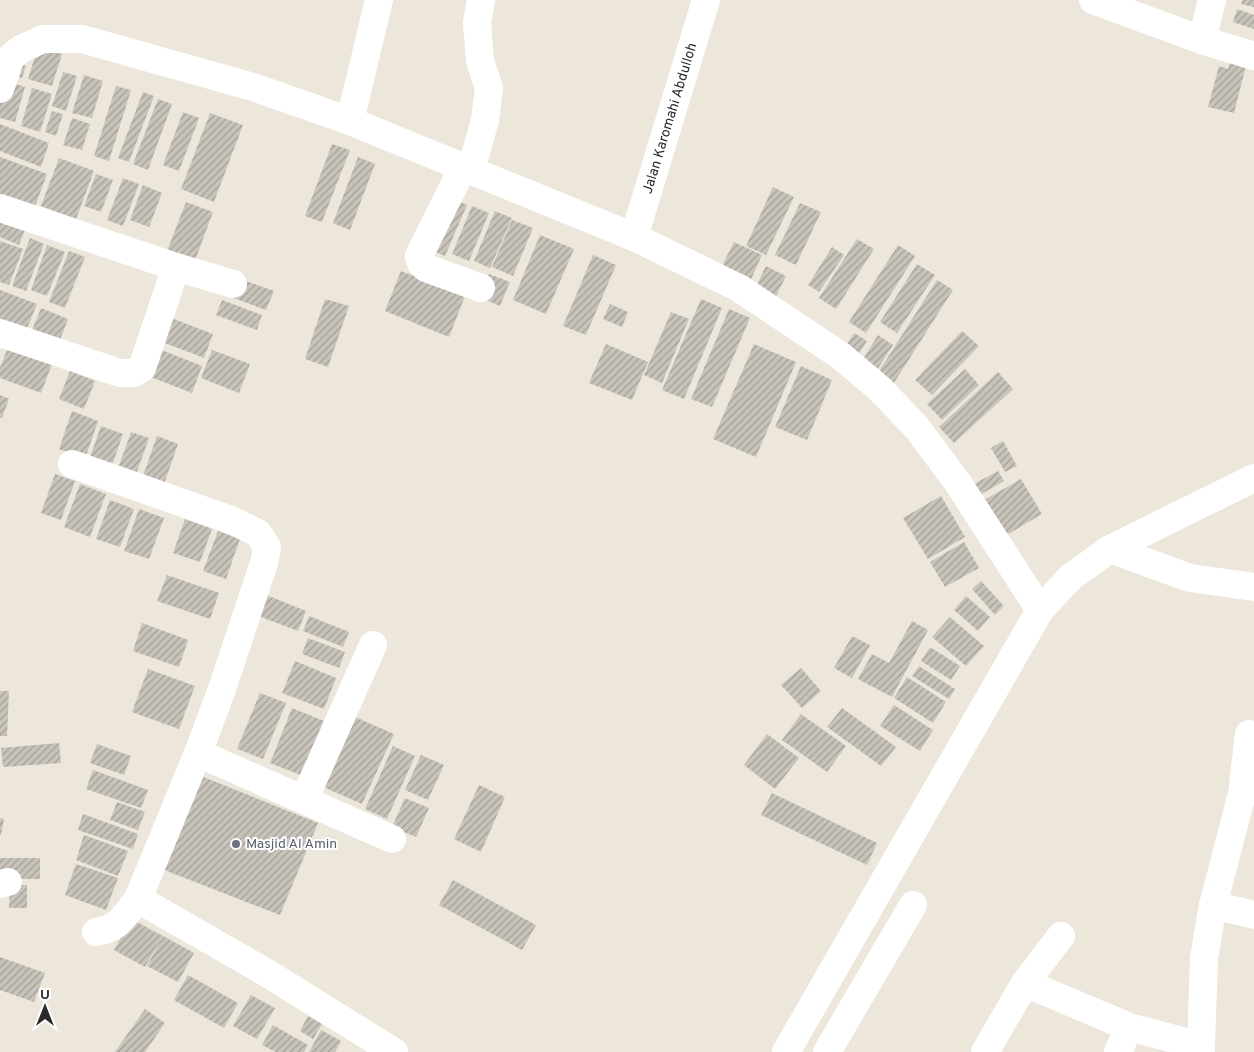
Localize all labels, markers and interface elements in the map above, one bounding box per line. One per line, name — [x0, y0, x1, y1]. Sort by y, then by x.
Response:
street label: Jalan Karomahi Abdulloh — [639, 41, 701, 196]
place label: Masjid Al Amin — [246, 836, 337, 853]
marker: Masjid Al Amin — [230, 838, 242, 850]
north arrow — [20, 982, 70, 1032]
text: U — [40, 987, 50, 1004]

